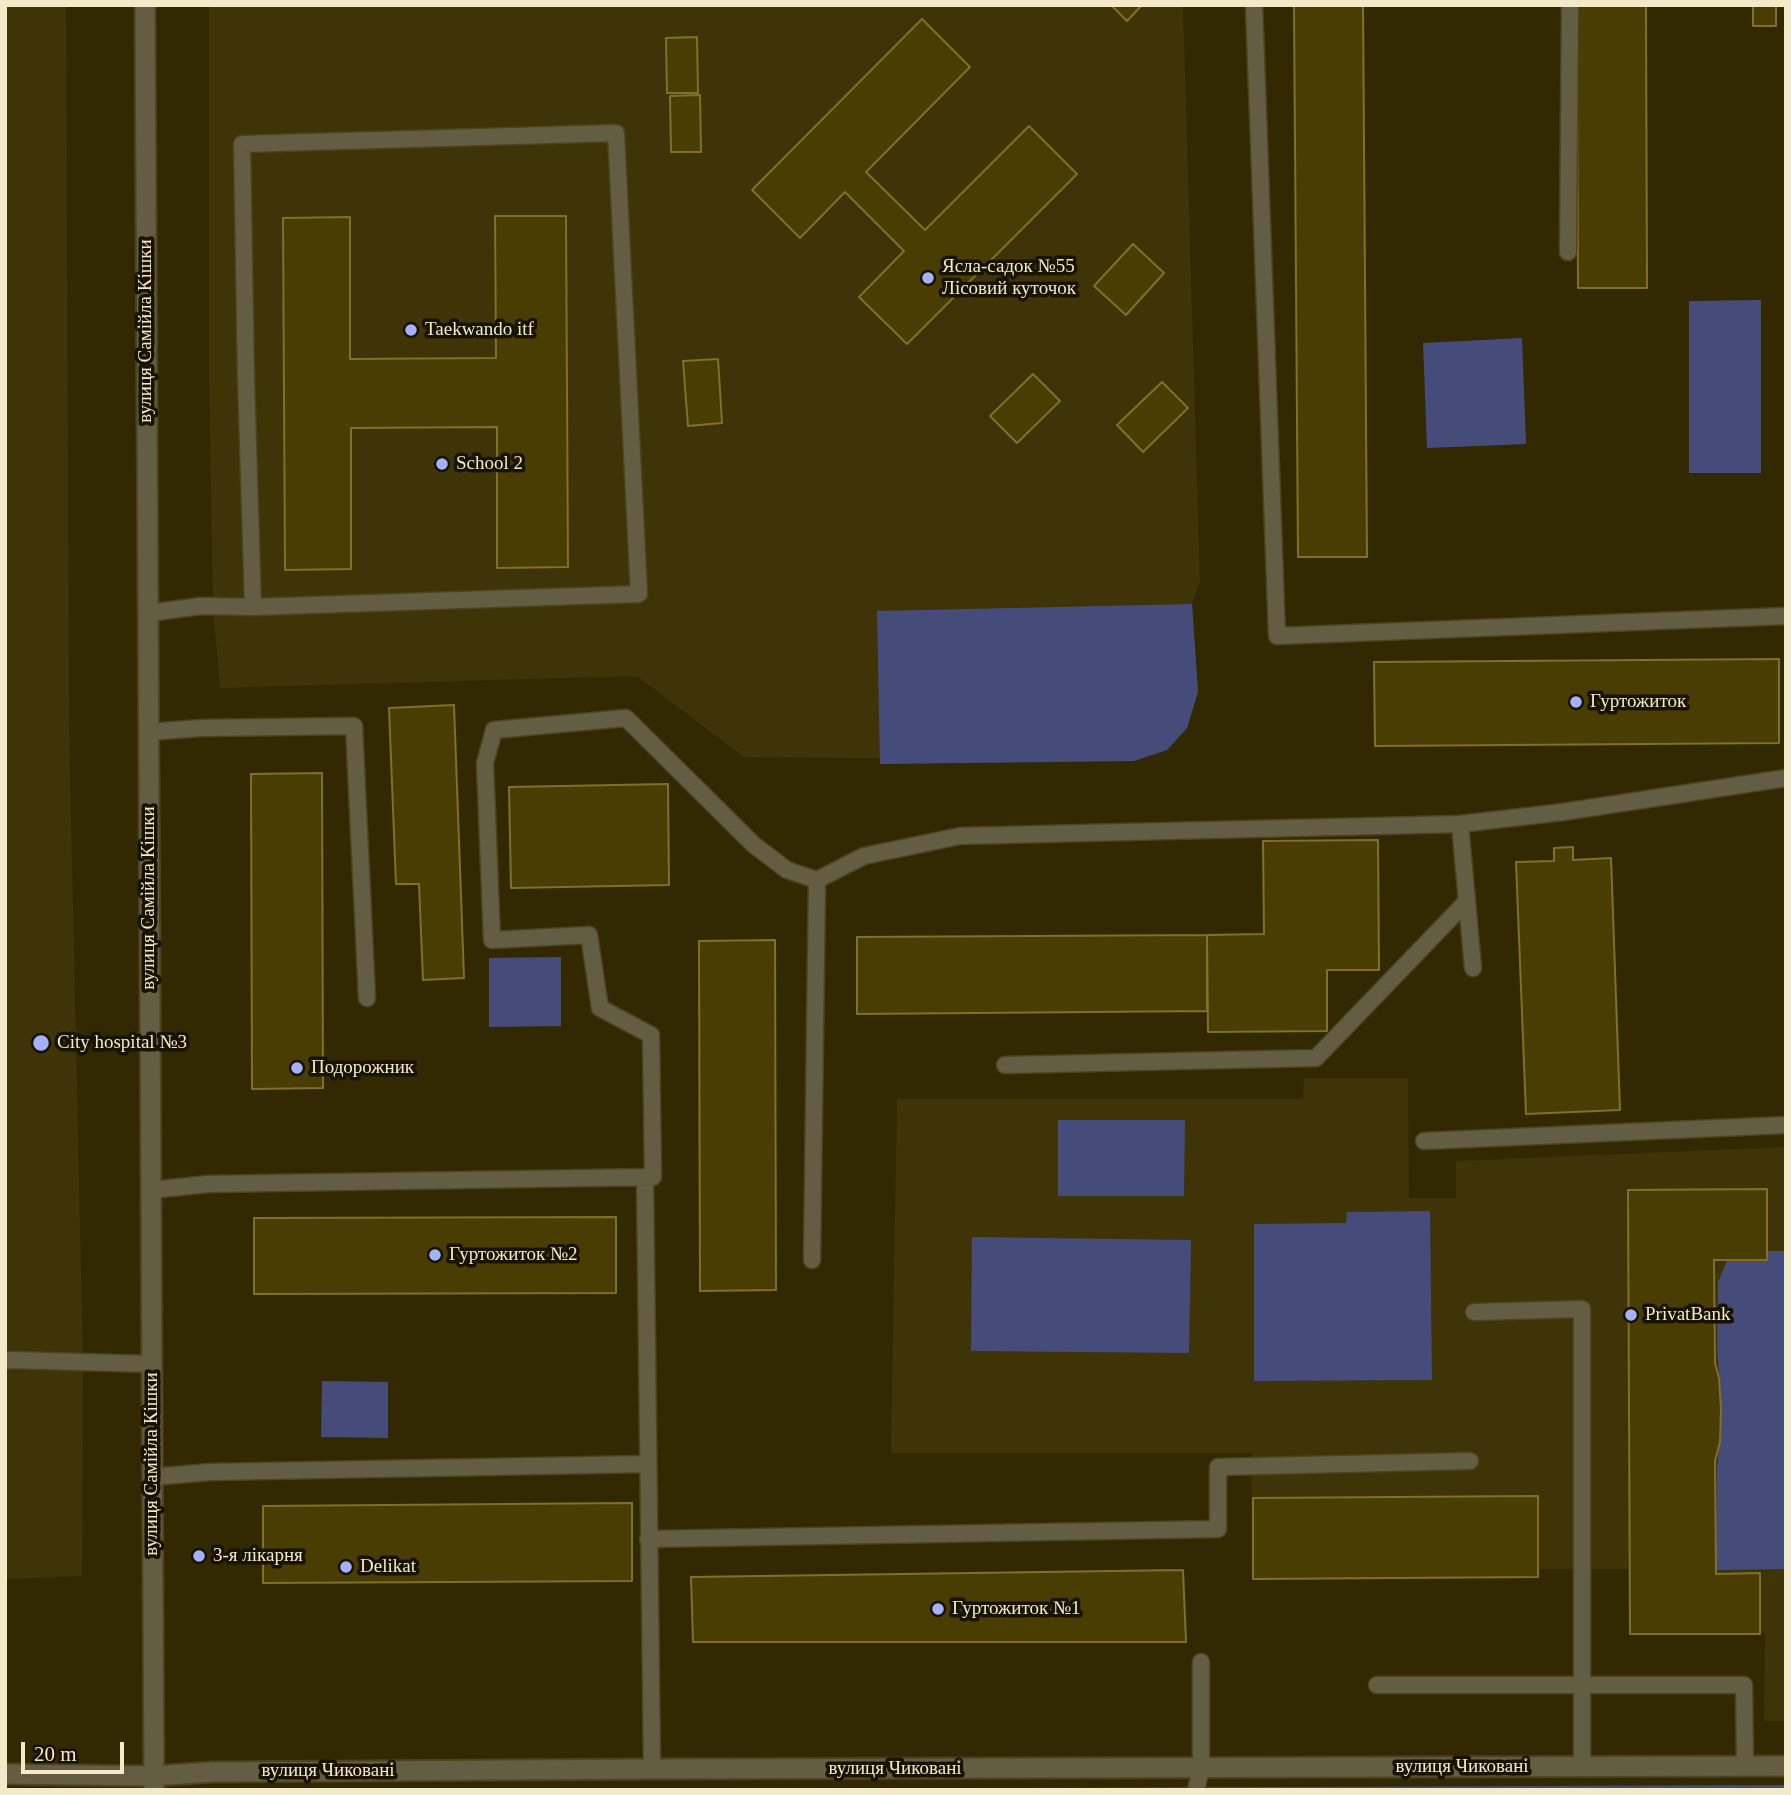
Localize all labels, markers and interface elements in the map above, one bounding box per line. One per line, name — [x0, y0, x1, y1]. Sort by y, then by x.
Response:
street label: вулиця Самійла Кішки — [135, 239, 157, 423]
place label: Ясла-садок №55 Лісовий куточок — [942, 256, 1076, 300]
marker: Ясла-садок №55 Лісовий куточок — [920, 270, 936, 286]
place label: Taekwando itf — [425, 319, 534, 341]
marker: Taekwando itf — [403, 322, 419, 338]
place label: School 2 — [456, 453, 523, 475]
marker: School 2 — [434, 456, 450, 472]
place label: Гуртожиток — [1590, 691, 1686, 713]
marker: Гуртожиток — [1568, 694, 1584, 710]
street label: вулиця Самійла Кішки — [138, 806, 160, 990]
place label: City hospital №3 — [57, 1032, 187, 1054]
marker: City hospital №3 — [31, 1033, 51, 1053]
place label: Подорожник — [311, 1057, 414, 1079]
marker: Подорожник — [289, 1060, 305, 1076]
place label: Гуртожиток №2 — [449, 1244, 578, 1266]
marker: Гуртожиток №2 — [427, 1247, 443, 1263]
place label: PrivatBank — [1645, 1304, 1730, 1326]
marker: PrivatBank — [1623, 1307, 1639, 1323]
street label: вулиця Самійла Кішки — [141, 1372, 163, 1556]
place label: 3-я лікарня — [213, 1545, 303, 1567]
marker: 3-я лікарня — [191, 1548, 207, 1564]
place label: Delikat — [360, 1556, 416, 1578]
marker: Delikat — [338, 1559, 354, 1575]
place label: Гуртожиток №1 — [952, 1598, 1081, 1620]
marker: Гуртожиток №1 — [930, 1601, 946, 1617]
scale bar — [24, 1728, 128, 1772]
text: 20 m — [34, 1742, 77, 1766]
street label: вулиця Чиковані — [1395, 1756, 1529, 1778]
street label: вулиця Чиковані — [828, 1758, 962, 1780]
street label: вулиця Чиковані — [261, 1760, 395, 1782]

